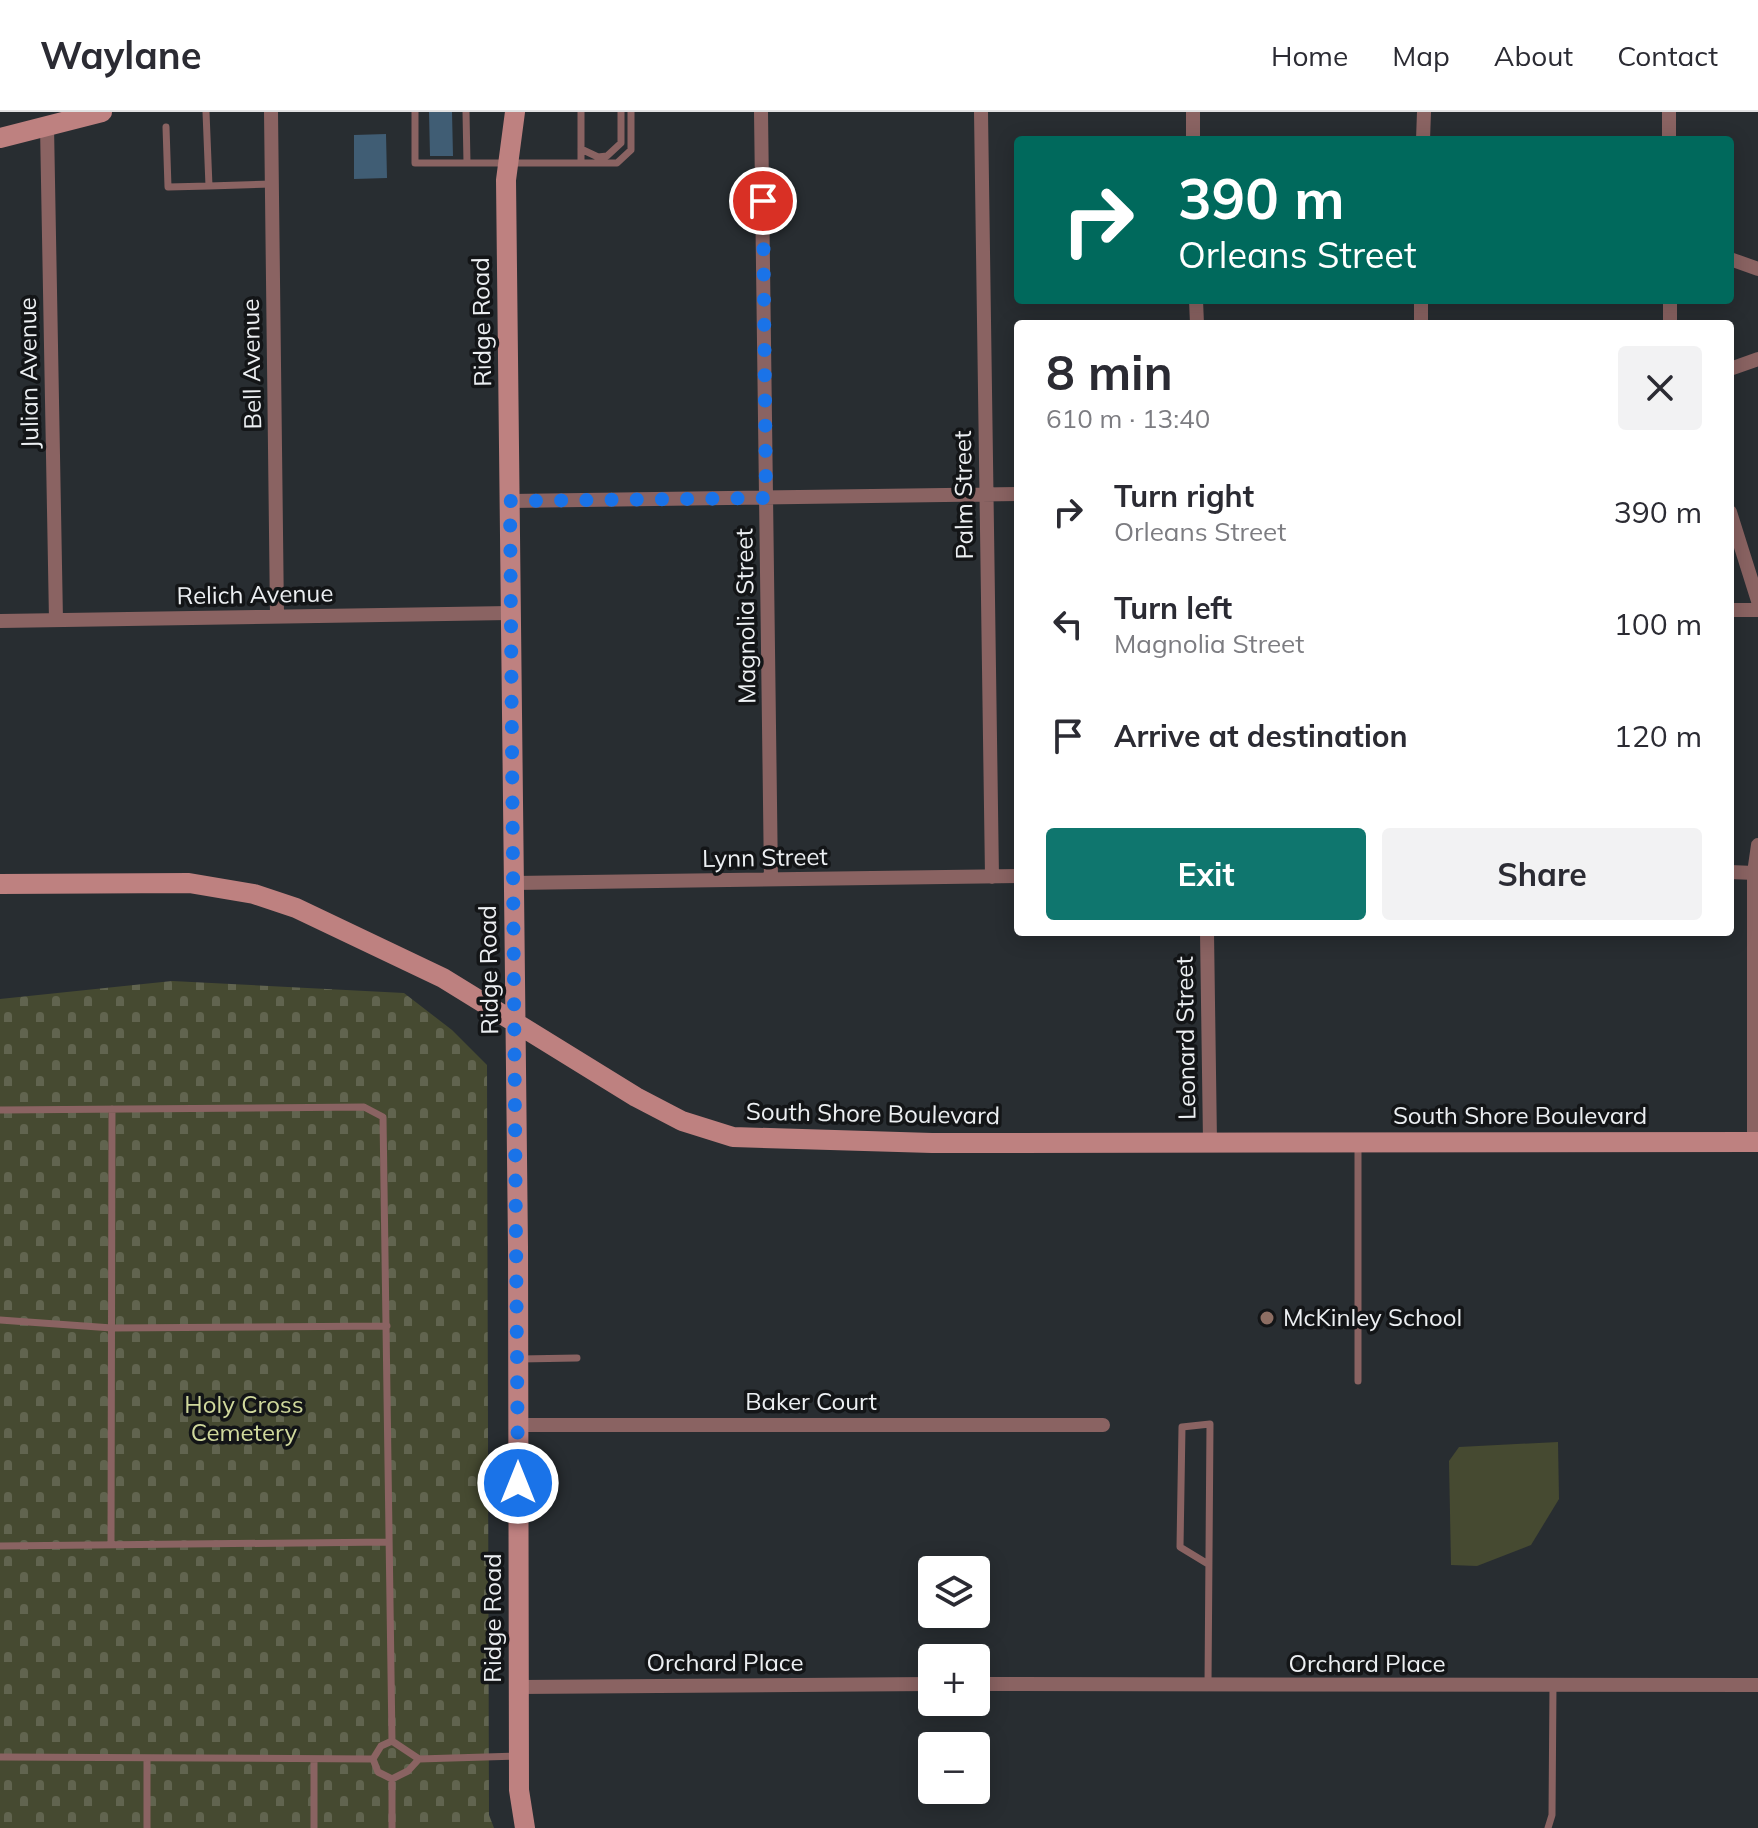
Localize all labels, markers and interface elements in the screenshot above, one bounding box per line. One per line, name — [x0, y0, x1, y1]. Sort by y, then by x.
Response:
text: Waylane — [40, 31, 202, 79]
text: Home — [1271, 38, 1348, 73]
text: Map — [1392, 38, 1450, 73]
text: About — [1494, 38, 1573, 73]
text: Contact — [1617, 38, 1718, 73]
text: 390 m — [1178, 163, 1345, 233]
pin — [729, 167, 797, 235]
icon: right — [1046, 168, 1150, 272]
icon: arrive — [741, 179, 785, 223]
text: Orleans Street — [1178, 232, 1417, 277]
street label: Ridge Road — [465, 257, 497, 387]
street label: Julian Avenue — [12, 297, 44, 449]
street label: Bell Avenue — [235, 298, 267, 430]
text: 8 min — [1046, 342, 1173, 402]
button: close — [1618, 346, 1702, 430]
text: 610 m · 13:40 — [1046, 402, 1210, 435]
street label: Palm Street — [947, 430, 979, 560]
text: Turn right — [1114, 477, 1254, 515]
icon: right — [1046, 490, 1090, 534]
text: 390 m — [1614, 493, 1702, 531]
text: Orleans Street — [1114, 515, 1286, 548]
street label: Magnolia Street — [728, 528, 762, 704]
street label: Relich Avenue — [176, 578, 334, 610]
text: Turn left — [1114, 589, 1232, 627]
icon: left — [1046, 602, 1090, 646]
text: 100 m — [1614, 605, 1702, 643]
text: Magnolia Street — [1114, 627, 1304, 660]
icon: arrive — [1046, 714, 1090, 758]
text: Arrive at destination — [1114, 717, 1408, 755]
text: 120 m — [1614, 717, 1702, 755]
button: Exit — [1046, 828, 1366, 920]
button: Share — [1382, 828, 1702, 920]
street label: Lynn Street — [702, 841, 828, 873]
street label: Ridge Road — [472, 905, 504, 1035]
street label: Leonard Street — [1169, 956, 1201, 1120]
street label: South Shore Boulevard — [746, 1096, 1000, 1130]
street label: South Shore Boulevard — [1393, 1100, 1647, 1130]
place label: McKinley School — [1283, 1302, 1462, 1332]
marker: McKinley School — [1258, 1309, 1276, 1327]
street label: Baker Court — [745, 1386, 877, 1416]
park label: Holy Cross Cemetery — [184, 1389, 304, 1447]
position arrow — [476, 1441, 560, 1525]
street label: Ridge Road — [477, 1553, 507, 1683]
map controls — [918, 1556, 990, 1804]
button: layers — [918, 1556, 990, 1628]
button: + — [918, 1644, 990, 1716]
street label: Orchard Place — [646, 1647, 804, 1677]
street label: Orchard Place — [1288, 1648, 1446, 1678]
button: − — [918, 1732, 990, 1804]

